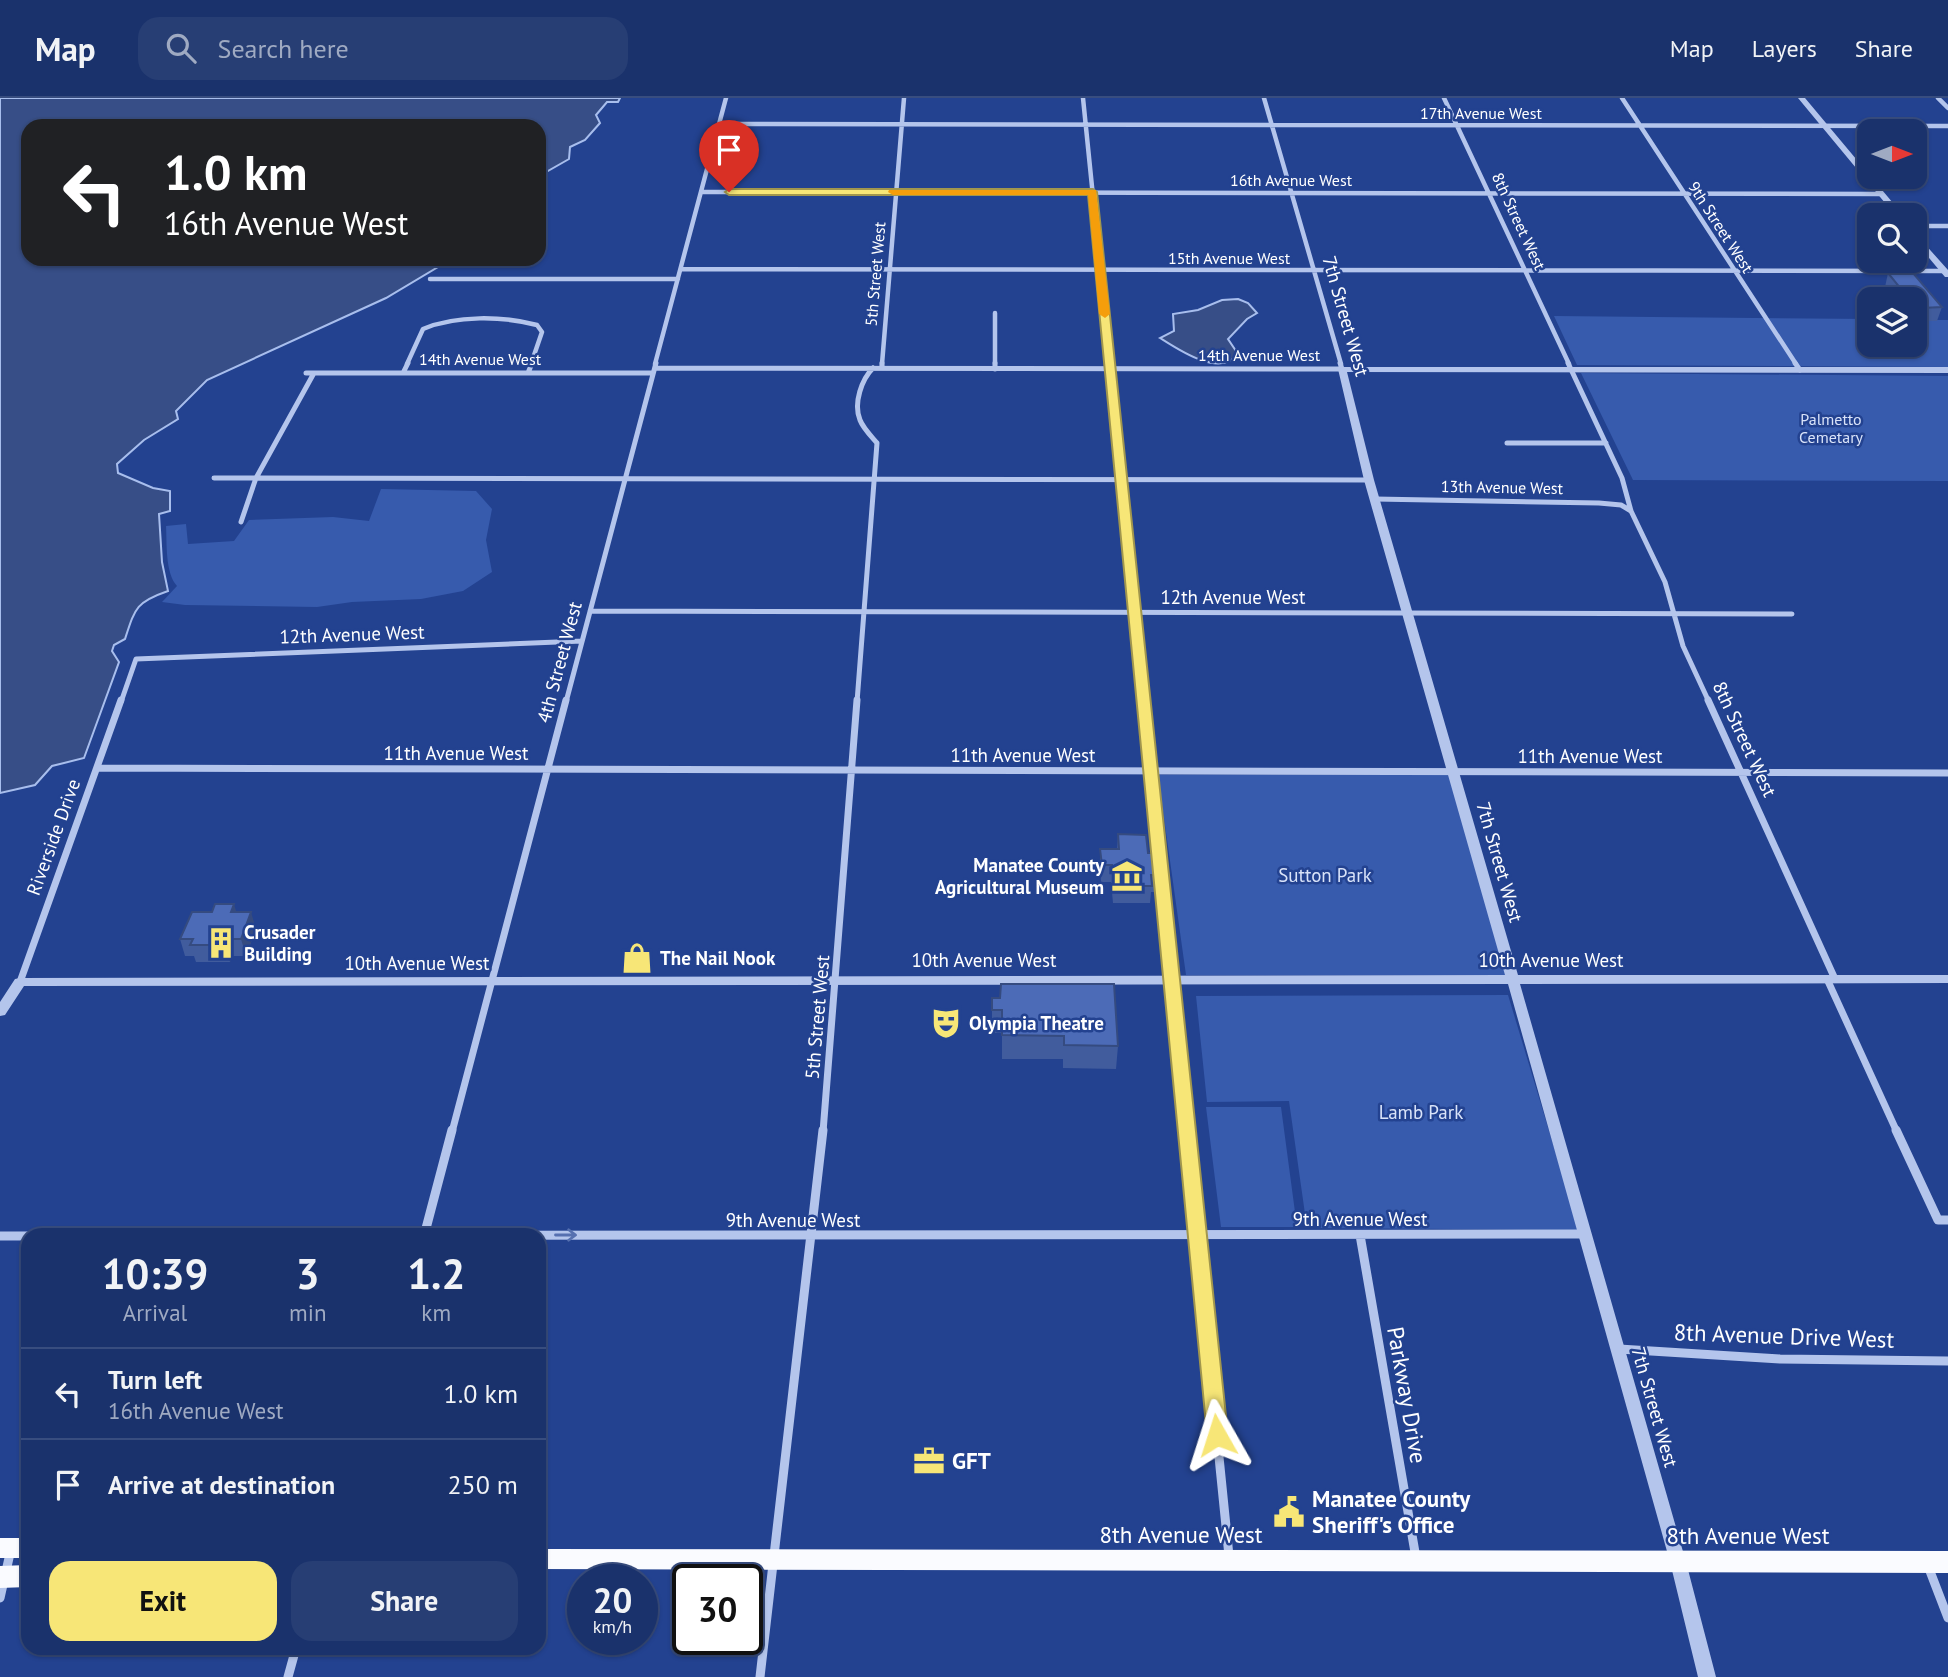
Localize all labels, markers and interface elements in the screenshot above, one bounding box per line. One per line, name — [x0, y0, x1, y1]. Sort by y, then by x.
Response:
search box — [138, 17, 628, 80]
text: Map — [35, 27, 96, 70]
icon: search — [162, 29, 200, 67]
text: Search here — [218, 32, 349, 65]
text: Map — [1670, 33, 1714, 64]
text: Layers — [1752, 33, 1817, 64]
text: Share — [1855, 33, 1913, 64]
street label: 17th Avenue West — [1420, 103, 1542, 123]
north arrow — [1857, 119, 1927, 189]
map controls — [1857, 119, 1927, 357]
pin — [699, 120, 759, 192]
icon: arrive — [710, 131, 748, 169]
text: 1.0 km — [164, 140, 308, 204]
icon: left — [49, 147, 140, 238]
street label: 8th Street West — [1488, 169, 1550, 273]
street label: 16th Avenue West — [1230, 170, 1353, 190]
street label: 9th Street West — [1684, 178, 1758, 277]
text: 16th Avenue West — [164, 202, 408, 244]
button: search — [1857, 203, 1927, 273]
street label: 5th Street West — [860, 220, 890, 327]
street label: 15th Avenue West — [1168, 248, 1291, 268]
street label: 7th Street West — [1317, 253, 1375, 379]
button: layers — [1857, 287, 1927, 357]
street label: 14th Avenue West — [1198, 345, 1321, 365]
street label: 14th Avenue West — [419, 349, 542, 369]
park label: Palmetto Cemetary — [1799, 409, 1864, 447]
street label: 13th Avenue West — [1441, 476, 1564, 498]
street label: 12th Avenue West — [1160, 585, 1306, 609]
street label: 4th Street West — [531, 598, 587, 725]
street label: 12th Avenue West — [279, 619, 425, 649]
street label: 8th Street West — [1708, 677, 1782, 801]
street label: 11th Avenue West — [383, 741, 529, 765]
street label: 11th Avenue West — [950, 743, 1096, 767]
street label: 11th Avenue West — [1517, 744, 1663, 768]
street label: Riverside Drive — [21, 776, 85, 898]
street label: 7th Street West — [1471, 799, 1529, 925]
place label: Manatee County Agricultural Museum — [935, 853, 1105, 899]
museum icon: Manatee County Agricultural Museum — [1110, 859, 1144, 893]
park label: Sutton Park — [1278, 863, 1372, 887]
place label: Crusader Building — [244, 920, 316, 966]
building icon: Crusader Building — [204, 926, 238, 960]
shop icon: The Nail Nook — [620, 941, 654, 975]
place label: The Nail Nook — [660, 946, 776, 970]
street label: 10th Avenue West — [911, 948, 1057, 972]
street label: 10th Avenue West — [1478, 948, 1624, 972]
street label: 10th Avenue West — [344, 951, 490, 975]
street label: 5th Street West — [800, 953, 834, 1080]
theatre icon: Olympia Theatre — [929, 1006, 963, 1040]
place label: Olympia Theatre — [969, 1011, 1104, 1035]
park label: Lamb Park — [1379, 1100, 1463, 1124]
street label: 9th Avenue West — [1293, 1207, 1428, 1231]
street label: 9th Avenue West — [726, 1208, 861, 1232]
one-way arrow — [554, 1228, 577, 1242]
text: 10:39 — [102, 1246, 208, 1301]
text: 3 — [296, 1246, 320, 1301]
text: 1.2 — [407, 1246, 465, 1301]
text: Arrival — [123, 1298, 187, 1327]
text: min — [289, 1298, 326, 1327]
text: km — [421, 1298, 451, 1327]
street label: 8th Avenue Drive West — [1673, 1317, 1895, 1354]
street label: Parkway Drive — [1381, 1324, 1434, 1465]
street label: 7th Street West — [1626, 1344, 1684, 1470]
text: Turn left — [108, 1363, 202, 1396]
icon: left — [49, 1375, 87, 1413]
text: 1.0 km — [444, 1377, 518, 1410]
text: 16th Avenue West — [108, 1396, 284, 1425]
position arrow — [1180, 1398, 1254, 1472]
office icon: GFT — [912, 1444, 946, 1478]
place label: GFT — [952, 1446, 991, 1475]
icon: arrive — [49, 1466, 87, 1504]
text: Arrive at destination — [108, 1468, 335, 1501]
text: 250 m — [447, 1468, 518, 1501]
place label: Manatee County Sheriff's Office — [1312, 1484, 1471, 1539]
public building icon: Manatee County Sheriff's Office — [1272, 1495, 1306, 1529]
street label: 8th Avenue West — [1099, 1520, 1263, 1549]
street label: 8th Avenue West — [1666, 1521, 1830, 1550]
button: Exit — [49, 1561, 277, 1641]
button: Share — [291, 1561, 518, 1641]
speed limit sign: 30 — [672, 1564, 763, 1655]
text: 20 — [593, 1577, 632, 1623]
text: km/h — [593, 1615, 632, 1638]

